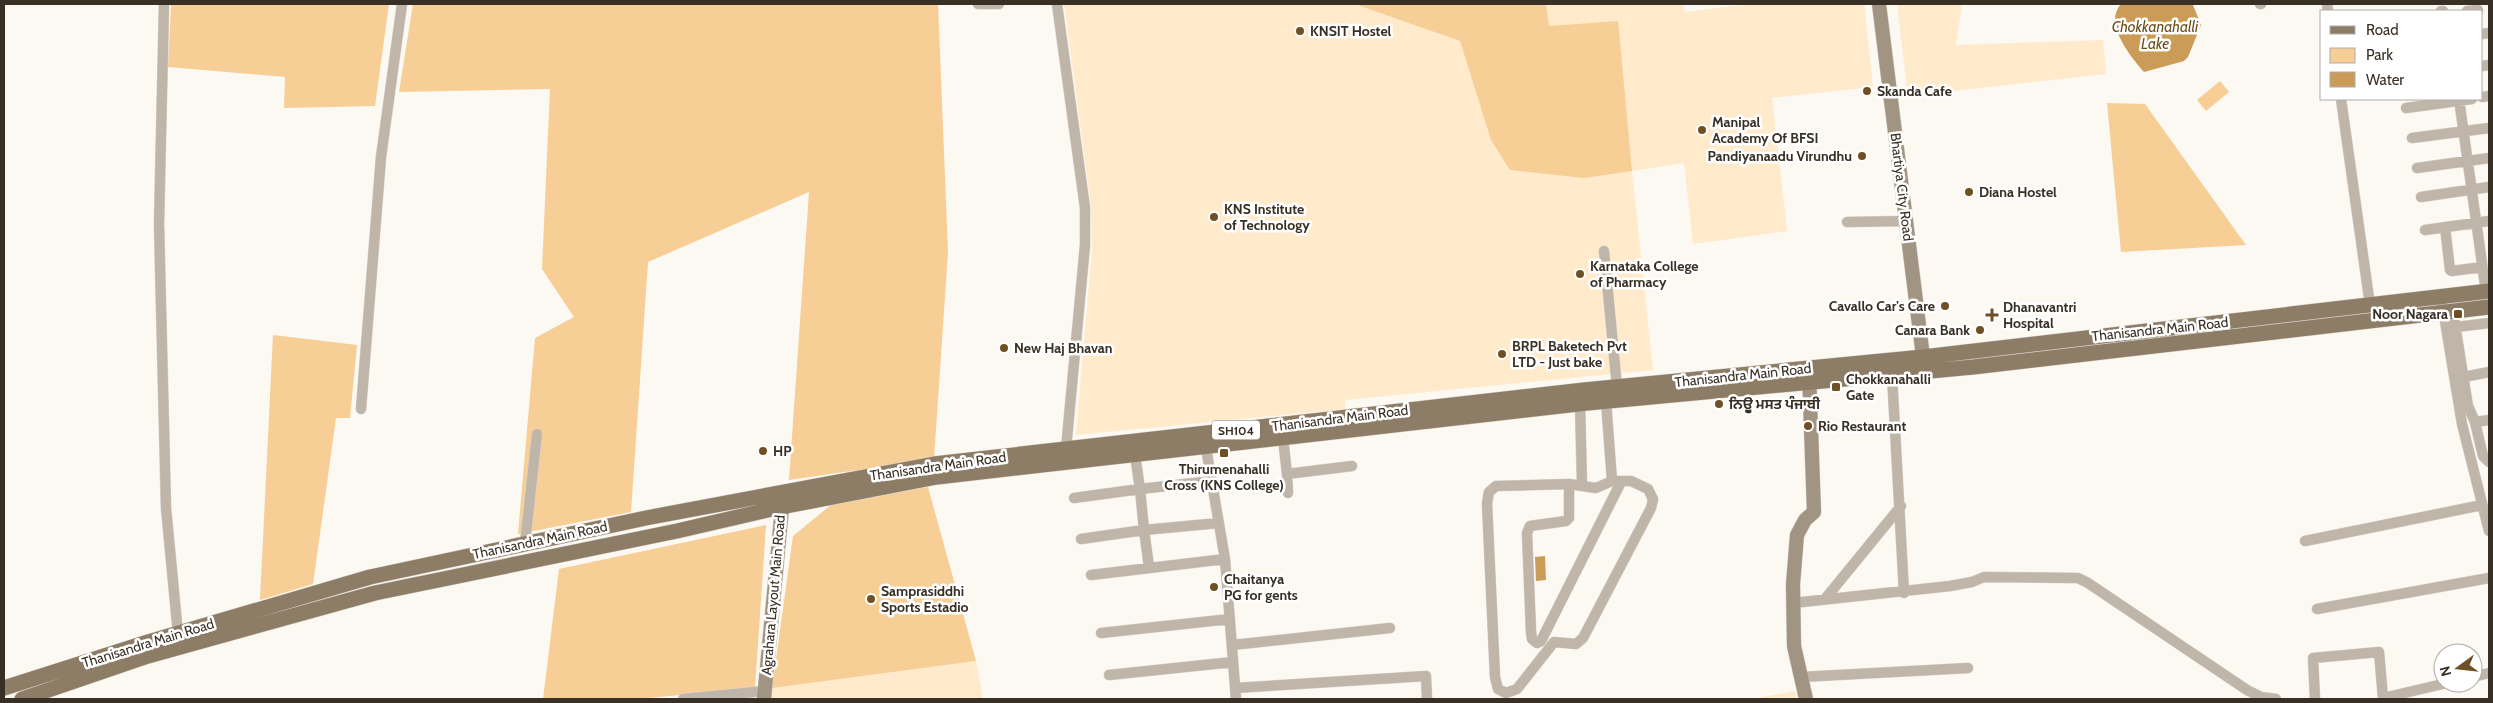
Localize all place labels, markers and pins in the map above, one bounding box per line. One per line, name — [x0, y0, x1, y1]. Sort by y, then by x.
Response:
place label: KNSIT Hostel — [1310, 22, 1392, 40]
marker: KNSIT Hostel — [1294, 25, 1306, 37]
place label: Skanda Cafe — [1877, 82, 1952, 100]
marker: Skanda Cafe — [1861, 85, 1873, 97]
place label: Manipal Academy Of BFSI — [1712, 113, 1818, 147]
marker: Manipal Academy Of BFSI — [1696, 124, 1708, 136]
place label: Pandiyanaadu Virundhu — [1707, 147, 1852, 165]
marker: Pandiyanaadu Virundhu — [1856, 150, 1868, 162]
place label: Diana Hostel — [1979, 183, 2057, 201]
marker: Diana Hostel — [1963, 186, 1975, 198]
place label: KNS Institute of Technology — [1224, 200, 1310, 234]
marker: KNS Institute of Technology — [1208, 211, 1220, 223]
place label: Karnataka College of Pharmacy — [1590, 257, 1699, 291]
marker: Karnataka College of Pharmacy — [1574, 268, 1586, 280]
place label: Cavallo Car's Care — [1829, 297, 1935, 315]
place label: Dhanavantri Hospital — [2003, 298, 2076, 332]
marker: Cavallo Car's Care — [1939, 300, 1951, 312]
place label: Noor Nagara — [2372, 305, 2448, 323]
marker: Dhanavantri Hospital — [1985, 308, 1999, 322]
marker: Noor Nagara — [2452, 308, 2464, 320]
place label: Canara Bank — [1895, 321, 1970, 339]
marker: Canara Bank — [1974, 324, 1986, 336]
place label: BRPL Baketech Pvt LTD - Just bake — [1512, 337, 1627, 371]
place label: New Haj Bhavan — [1014, 339, 1112, 357]
marker: New Haj Bhavan — [998, 342, 1010, 354]
marker: BRPL Baketech Pvt LTD - Just bake — [1496, 348, 1508, 360]
place label: Chokkanahalli Gate — [1846, 370, 1931, 404]
marker: Chokkanahalli Gate — [1830, 381, 1842, 393]
place label: ਨਿਉੁੂ ਮਸਤ ਪੰਜਾਬੀ — [1728, 395, 1821, 414]
marker: ਨਿਉੁੂ ਮਸਤ ਪੰਜਾਬੀ — [1713, 398, 1725, 410]
place label: Rio Restaurant — [1818, 417, 1906, 435]
marker: Rio Restaurant — [1802, 420, 1814, 432]
place label: HP — [773, 442, 792, 460]
marker: HP — [757, 445, 769, 457]
marker: Thirumenahalli Cross (KNS College) — [1218, 447, 1230, 459]
place label: Thirumenahalli Cross (KNS College) — [1164, 460, 1284, 494]
place label: Chaitanya PG for gents — [1224, 570, 1298, 604]
marker: Chaitanya PG for gents — [1208, 581, 1220, 593]
place label: Samprasiddhi Sports Estadio — [881, 582, 969, 616]
marker: Samprasiddhi Sports Estadio — [865, 593, 877, 605]

